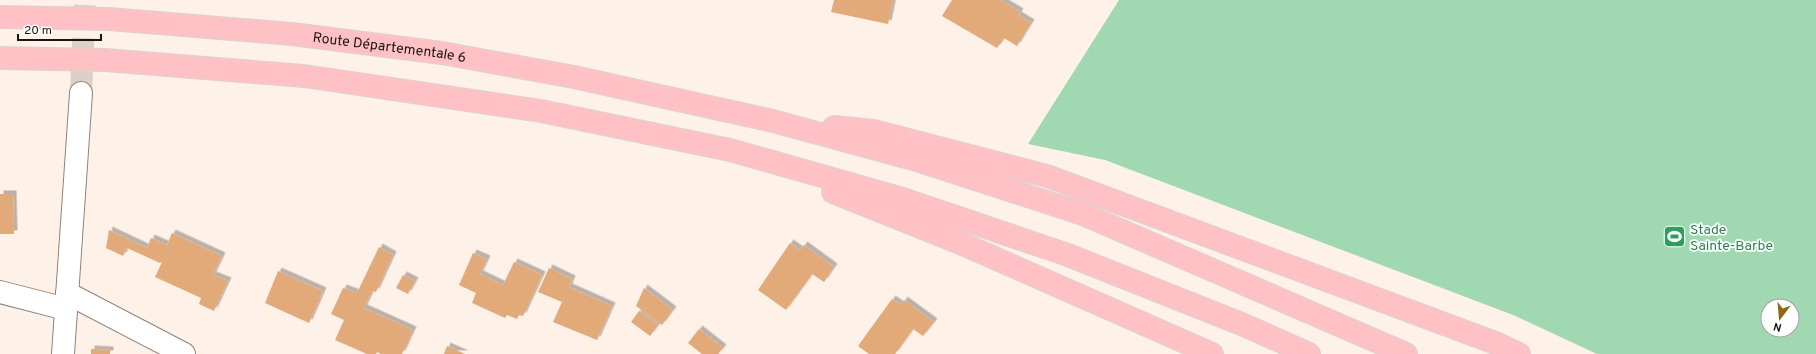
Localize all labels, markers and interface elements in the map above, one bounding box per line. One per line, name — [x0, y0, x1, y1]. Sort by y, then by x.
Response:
scale bar — [18, 16, 101, 42]
text: 20 m — [24, 23, 52, 39]
street label: Route Départementale 6 — [312, 30, 467, 67]
place label: Stade Sainte-Barbe — [1690, 222, 1773, 255]
sports icon: Stade Sainte-Barbe — [1662, 224, 1688, 250]
north arrow — [1760, 298, 1800, 338]
text: N — [1772, 319, 1783, 334]

